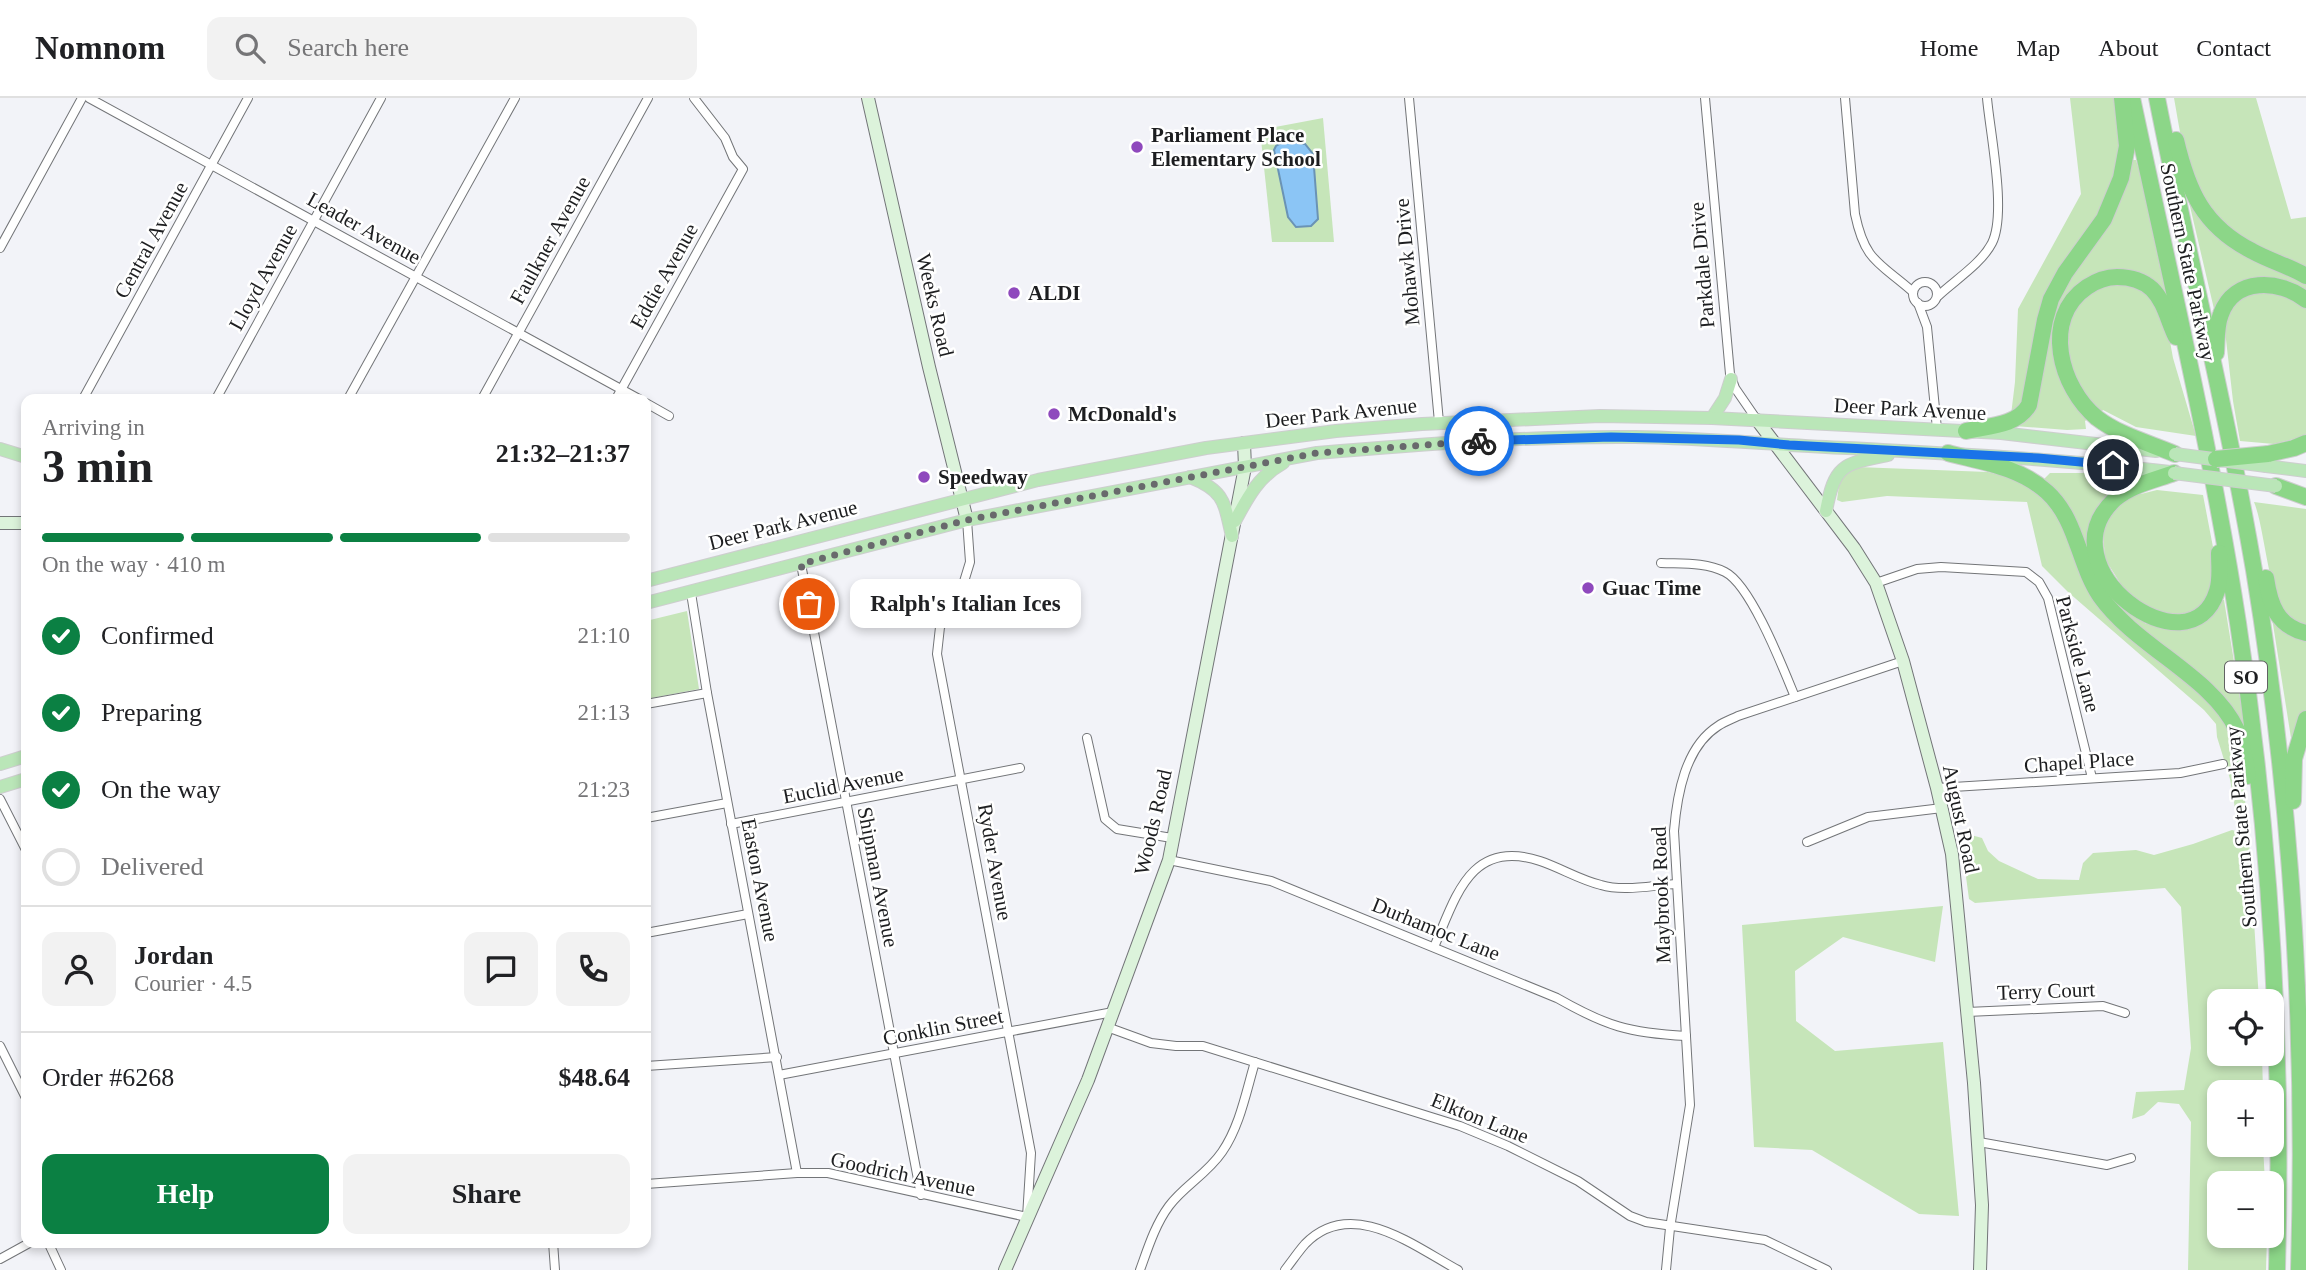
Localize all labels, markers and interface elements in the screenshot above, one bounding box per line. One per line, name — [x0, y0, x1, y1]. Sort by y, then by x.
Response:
search box — [207, 17, 697, 80]
icon: search — [231, 29, 269, 67]
text: Nomnom — [35, 30, 165, 66]
text: Search here — [287, 33, 409, 62]
text: Home — [1920, 35, 1978, 61]
text: Map — [2016, 35, 2060, 61]
text: About — [2098, 35, 2158, 61]
text: Contact — [2196, 35, 2271, 61]
place label: Parliament Place Elementary School — [1151, 123, 1321, 171]
marker: Parliament Place Elementary School — [1129, 139, 1145, 155]
street label: Southern State Parkway — [2155, 161, 2221, 364]
street label: Faulkner Avenue — [505, 172, 595, 308]
street label: Central Avenue — [109, 177, 193, 303]
street label: Leader Avenue — [303, 187, 425, 269]
street label: Mohawk Drive — [1389, 197, 1425, 327]
street label: Parkdale Drive — [1685, 201, 1719, 329]
street label: Eddie Avenue — [625, 219, 703, 333]
street label: Lloyd Avenue — [224, 220, 302, 334]
street label: Weeks Road — [911, 251, 959, 359]
place label: ALDI — [1028, 281, 1081, 305]
marker: ALDI — [1006, 285, 1022, 301]
street label: Deer Park Avenue — [1264, 393, 1418, 433]
street label: Deer Park Avenue — [1833, 393, 1987, 425]
place label: McDonald's — [1068, 402, 1177, 426]
marker: McDonald's — [1046, 406, 1062, 422]
courier — [1444, 406, 1514, 476]
text: Arriving in — [42, 415, 145, 440]
icon: bike — [1460, 422, 1498, 460]
pin — [2083, 435, 2143, 495]
text: 21:32–21:37 — [496, 439, 630, 468]
text: 3 min — [42, 441, 153, 492]
icon: home — [2094, 446, 2132, 484]
place label: Speedway — [938, 465, 1028, 489]
marker: Speedway — [916, 469, 932, 485]
street label: Deer Park Avenue — [706, 495, 860, 555]
text: On the way · 410 m — [42, 552, 225, 577]
pin — [779, 574, 839, 634]
place label: Guac Time — [1602, 576, 1701, 600]
callout: Ralph's Italian Ices — [851, 580, 1082, 628]
marker: Guac Time — [1580, 580, 1596, 596]
icon: bag — [790, 585, 828, 623]
text: Ralph's Italian Ices — [870, 591, 1061, 616]
street label: Parkside Lane — [2051, 593, 2105, 715]
icon: check — [42, 617, 80, 655]
text: Confirmed — [101, 621, 214, 650]
text: 21:10 — [578, 623, 630, 648]
road number: SO — [2225, 662, 2267, 692]
icon: check — [42, 694, 80, 732]
text: Preparing — [101, 698, 202, 727]
text: 21:13 — [578, 700, 630, 725]
street label: Southern State Parkway — [2220, 725, 2262, 929]
street label: Chapel Place — [2023, 746, 2135, 778]
street label: Euclid Avenue — [781, 762, 905, 808]
street label: August Road — [1938, 763, 1984, 876]
street label: Woods Road — [1129, 766, 1177, 877]
icon: check — [42, 771, 80, 809]
text: On the way — [101, 775, 221, 804]
text: 21:23 — [578, 777, 630, 802]
street label: Ryder Avenue — [973, 802, 1017, 922]
street label: Shipman Avenue — [853, 805, 903, 949]
street label: Easton Avenue — [736, 816, 784, 944]
street label: Maybrook Road — [1647, 826, 1675, 964]
text: Delivered — [101, 852, 204, 881]
street label: Durhamoc Lane — [1369, 892, 1503, 966]
button: person — [42, 932, 116, 1006]
button: chat — [464, 932, 538, 1006]
button: phone — [556, 932, 630, 1006]
text: Jordan — [134, 941, 213, 970]
text: Courier · 4.5 — [134, 971, 252, 996]
street label: Terry Court — [1996, 977, 2096, 1005]
map controls — [2207, 989, 2284, 1248]
button: locate — [2207, 989, 2284, 1066]
street label: Conklin Street — [881, 1004, 1005, 1050]
text: Order #6268 — [42, 1063, 174, 1092]
text: $48.64 — [559, 1063, 630, 1092]
button: + — [2207, 1080, 2284, 1157]
street label: Elkton Lane — [1428, 1088, 1532, 1148]
street label: Goodrich Avenue — [829, 1147, 977, 1201]
button: Help — [42, 1154, 329, 1234]
button: Share — [343, 1154, 630, 1234]
button: − — [2207, 1171, 2284, 1248]

